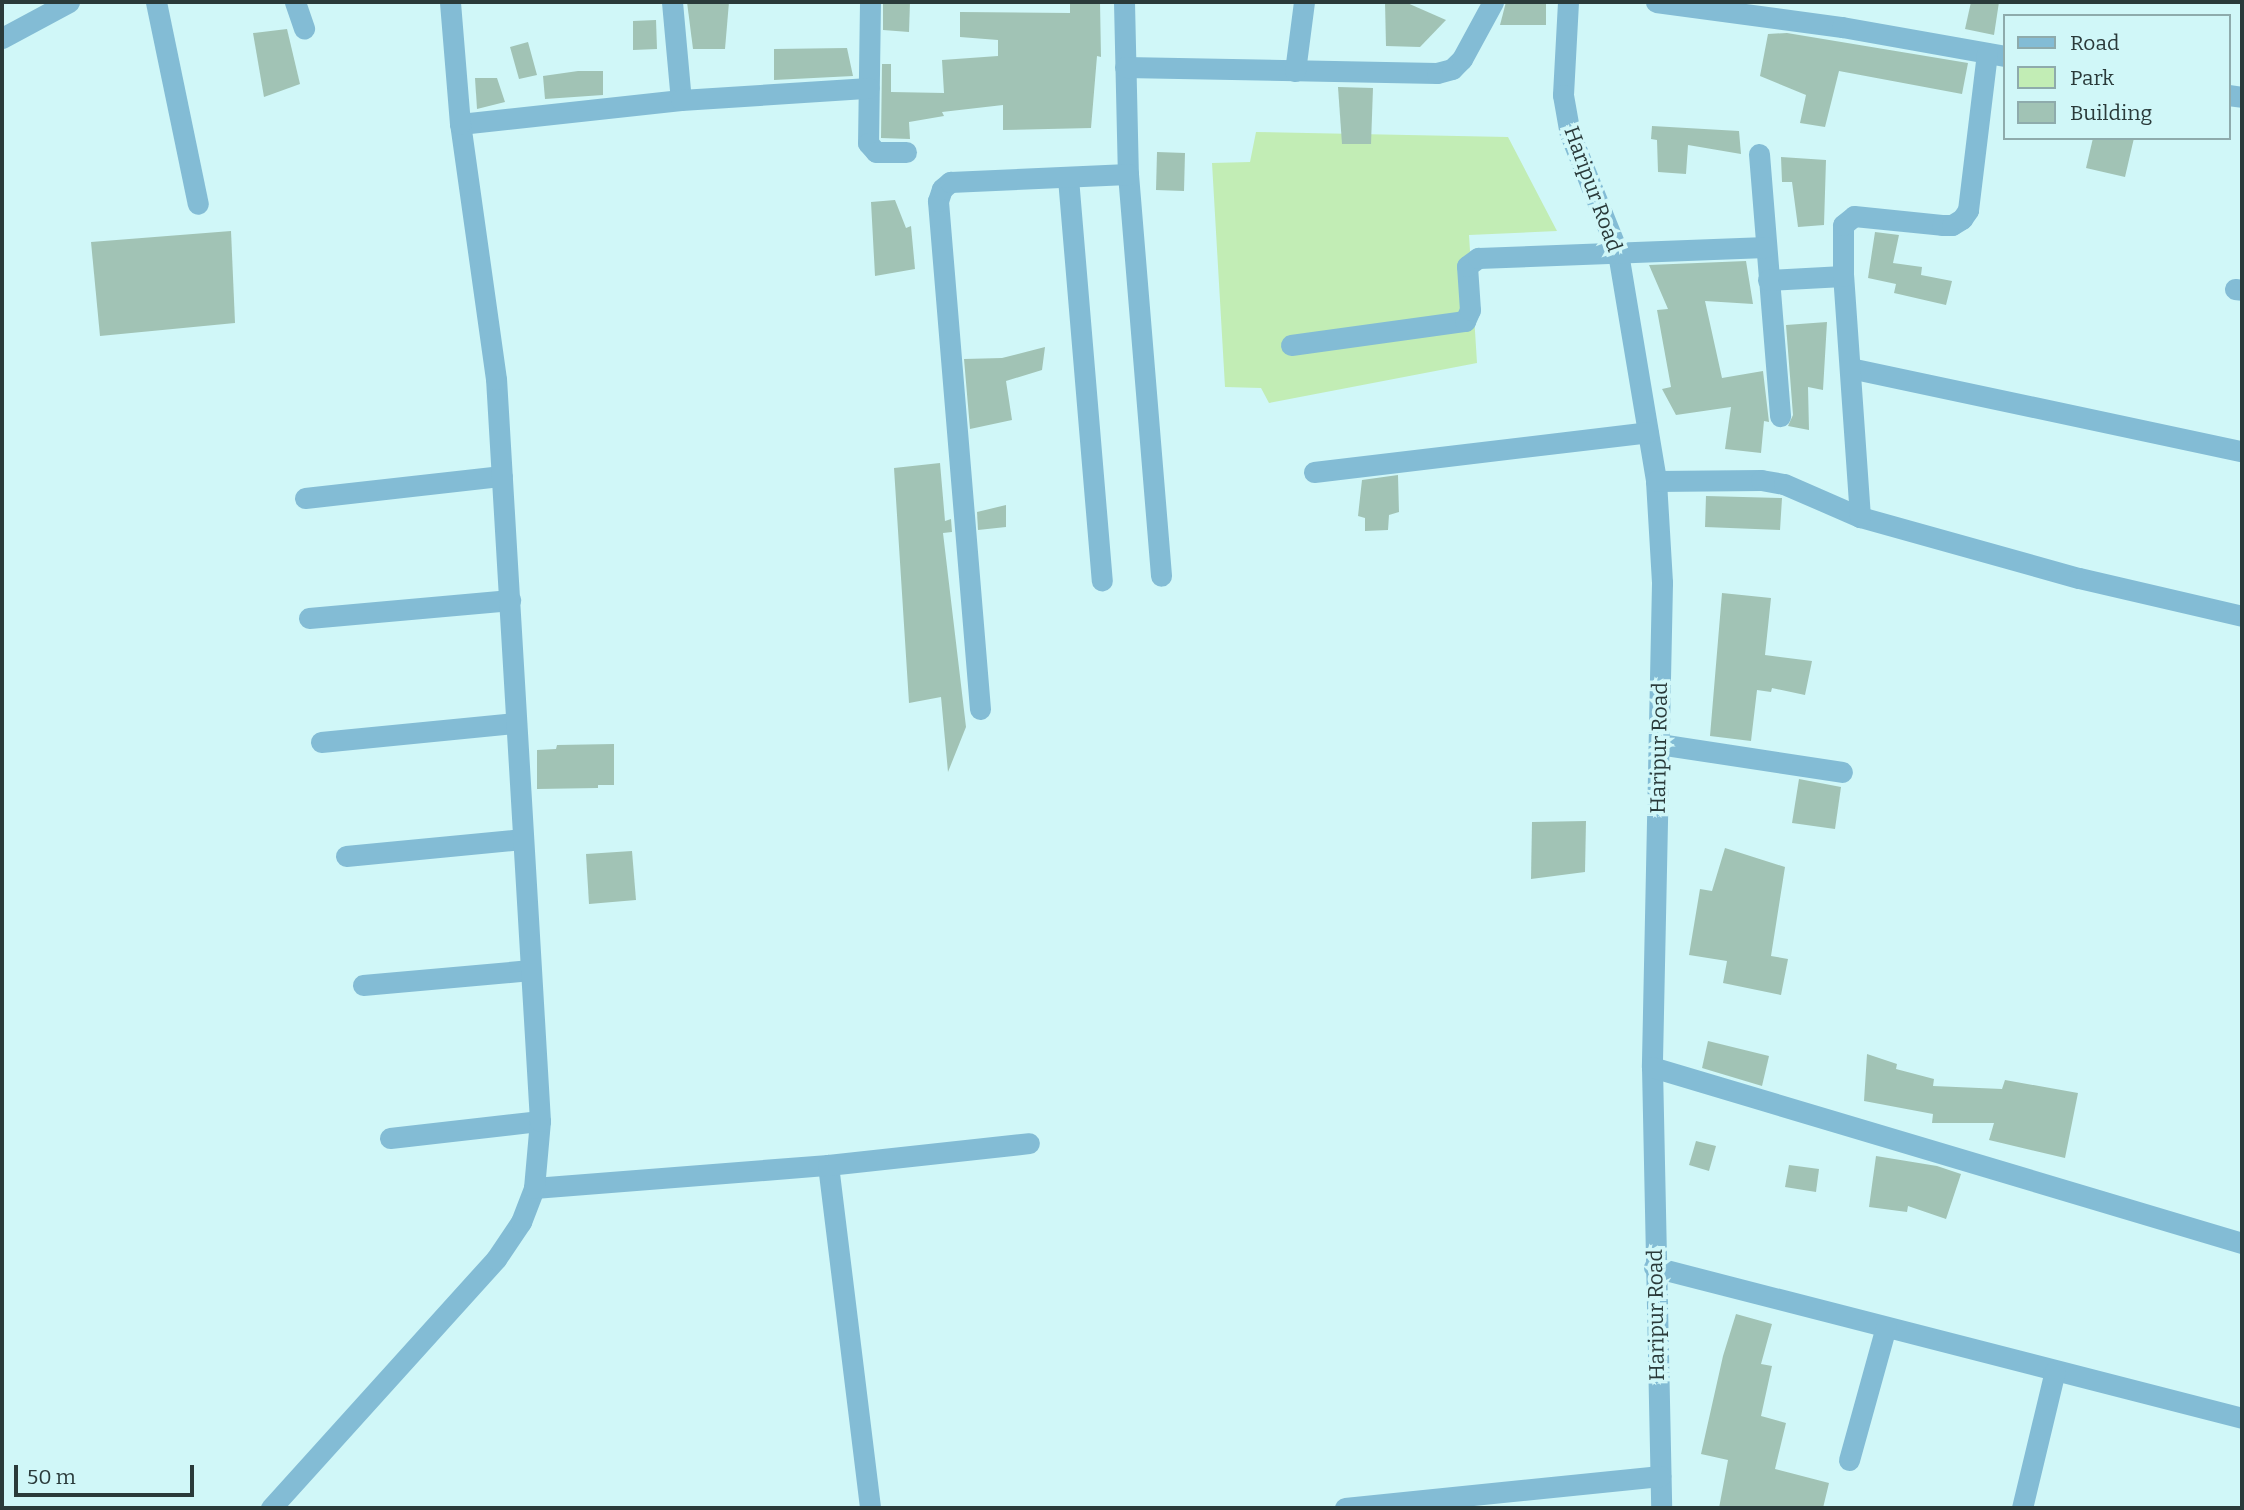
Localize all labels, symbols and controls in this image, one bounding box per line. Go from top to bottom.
legend [2002,14,2230,140]
text: Road [2070,30,2119,56]
text: Park [2070,65,2114,91]
text: Building [2070,100,2152,126]
street label: Haripur Road [1559,123,1627,255]
street label: Haripur Road [1645,682,1673,814]
street label: Haripur Road [1642,1249,1670,1381]
scale bar [18,1450,198,1494]
text: 50 m [27,1464,76,1490]

